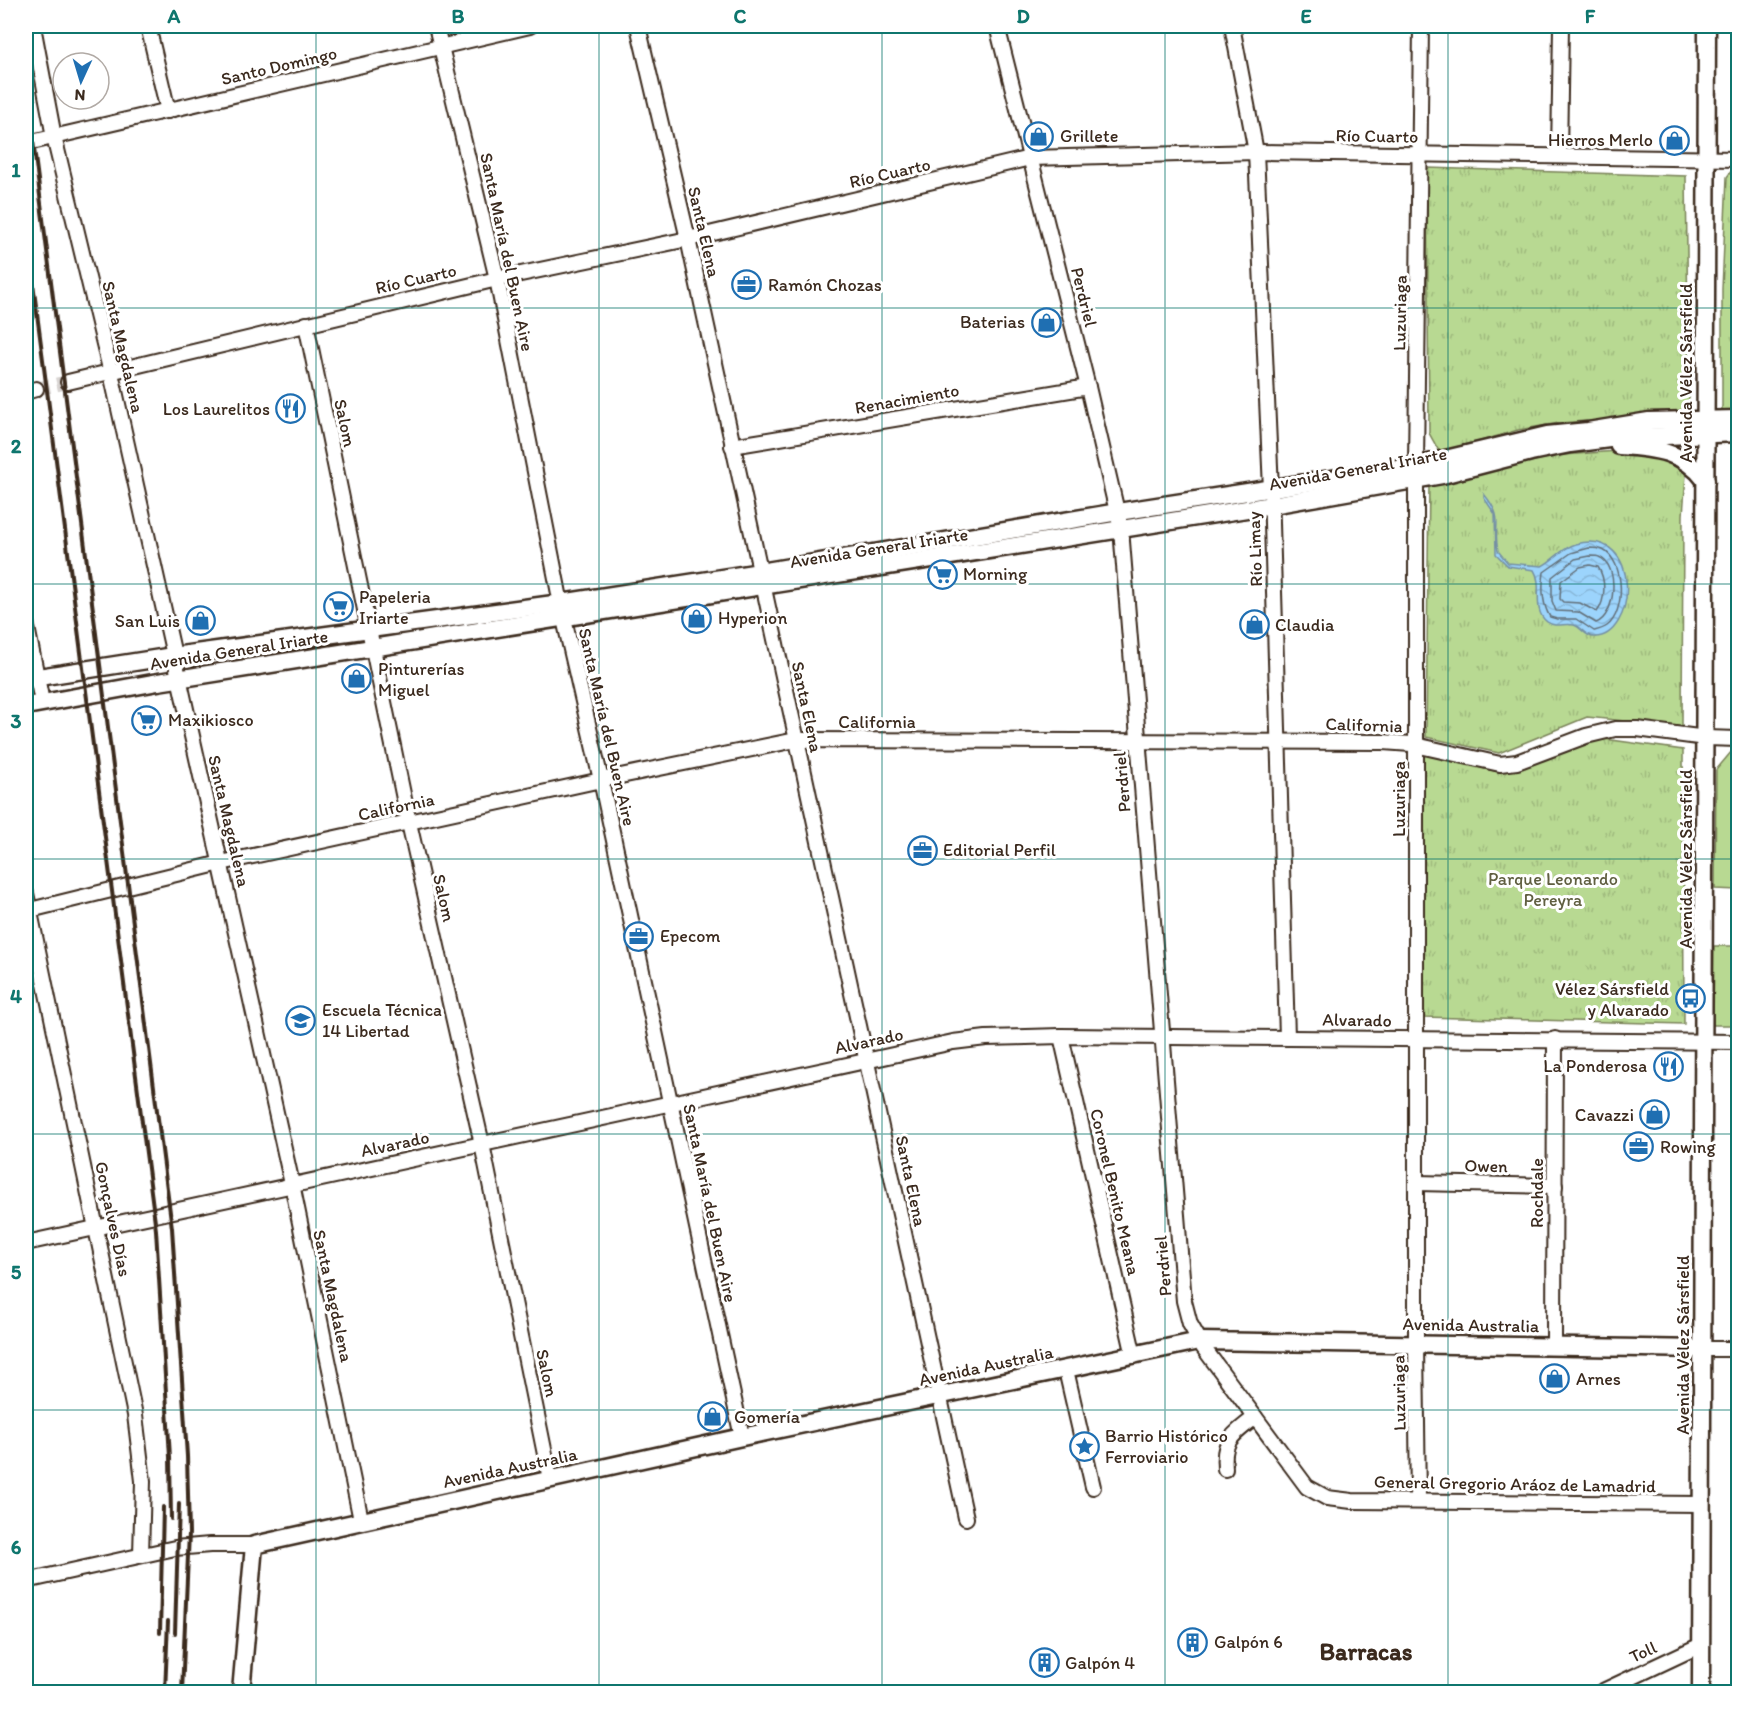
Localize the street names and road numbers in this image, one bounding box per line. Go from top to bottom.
street label: Santo Domingo [219,42,339,90]
street label: Río Cuarto [1336,124,1418,148]
street label: Santa María del Buen Aire [475,151,539,353]
street label: Río Cuarto [847,153,933,193]
street label: Santa Elena [683,184,725,280]
street label: Río Cuarto [373,259,459,299]
street label: Perdriel [1066,265,1102,329]
street label: Luzuriaga [1388,275,1412,351]
street label: Santa Magdalena [97,279,149,416]
street label: Avenida Vélez Sársfield [1675,283,1697,463]
street label: Renacimiento [853,379,961,419]
street label: Salom [329,397,361,449]
street label: Avenida General Iriarte [1267,443,1449,495]
street label: Río Limay [1243,510,1267,587]
street label: Avenida General Iriarte [788,523,970,573]
street label: Avenida General Iriarte [148,625,330,675]
street label: Santa María del Buen Aire [574,626,640,828]
street label: Santa Elena [787,659,828,755]
street label: California [838,711,916,733]
street label: California [1325,713,1403,737]
street label: Perdriel [1108,751,1136,813]
street label: Santa Magdalena [203,753,255,890]
street label: Luzuriaga [1388,761,1410,837]
street label: Avenida Vélez Sársfield [1675,769,1697,949]
street label: California [356,788,436,826]
street label: Salom [428,872,460,924]
street label: Alvarado [1322,1008,1392,1032]
street label: Alvarado [833,1023,905,1059]
street label: Santa María del Buen Aire [678,1102,742,1304]
street label: Coronel Benito Meana [1085,1106,1145,1278]
street label: Alvarado [359,1126,431,1162]
street label: Santa Elena [891,1133,932,1229]
street label: Owen [1464,1155,1508,1177]
street label: Rochdale [1526,1158,1548,1228]
street label: Gonçalves Días [90,1159,136,1279]
street label: Santa Magdalena [308,1228,358,1365]
street label: Perdriel [1149,1235,1177,1297]
street label: Avenida Vélez Sársfield [1672,1255,1694,1435]
street label: Avenida Australia [1402,1313,1540,1337]
street label: Avenida Australia [917,1341,1056,1391]
street label: Salom [531,1347,563,1399]
street label: Luzuriaga [1387,1355,1411,1431]
street label: Avenida Australia [441,1443,580,1493]
street label: General Gregorio Aráoz de Lamadrid [1374,1471,1656,1497]
street label: Toll [1626,1636,1660,1668]

